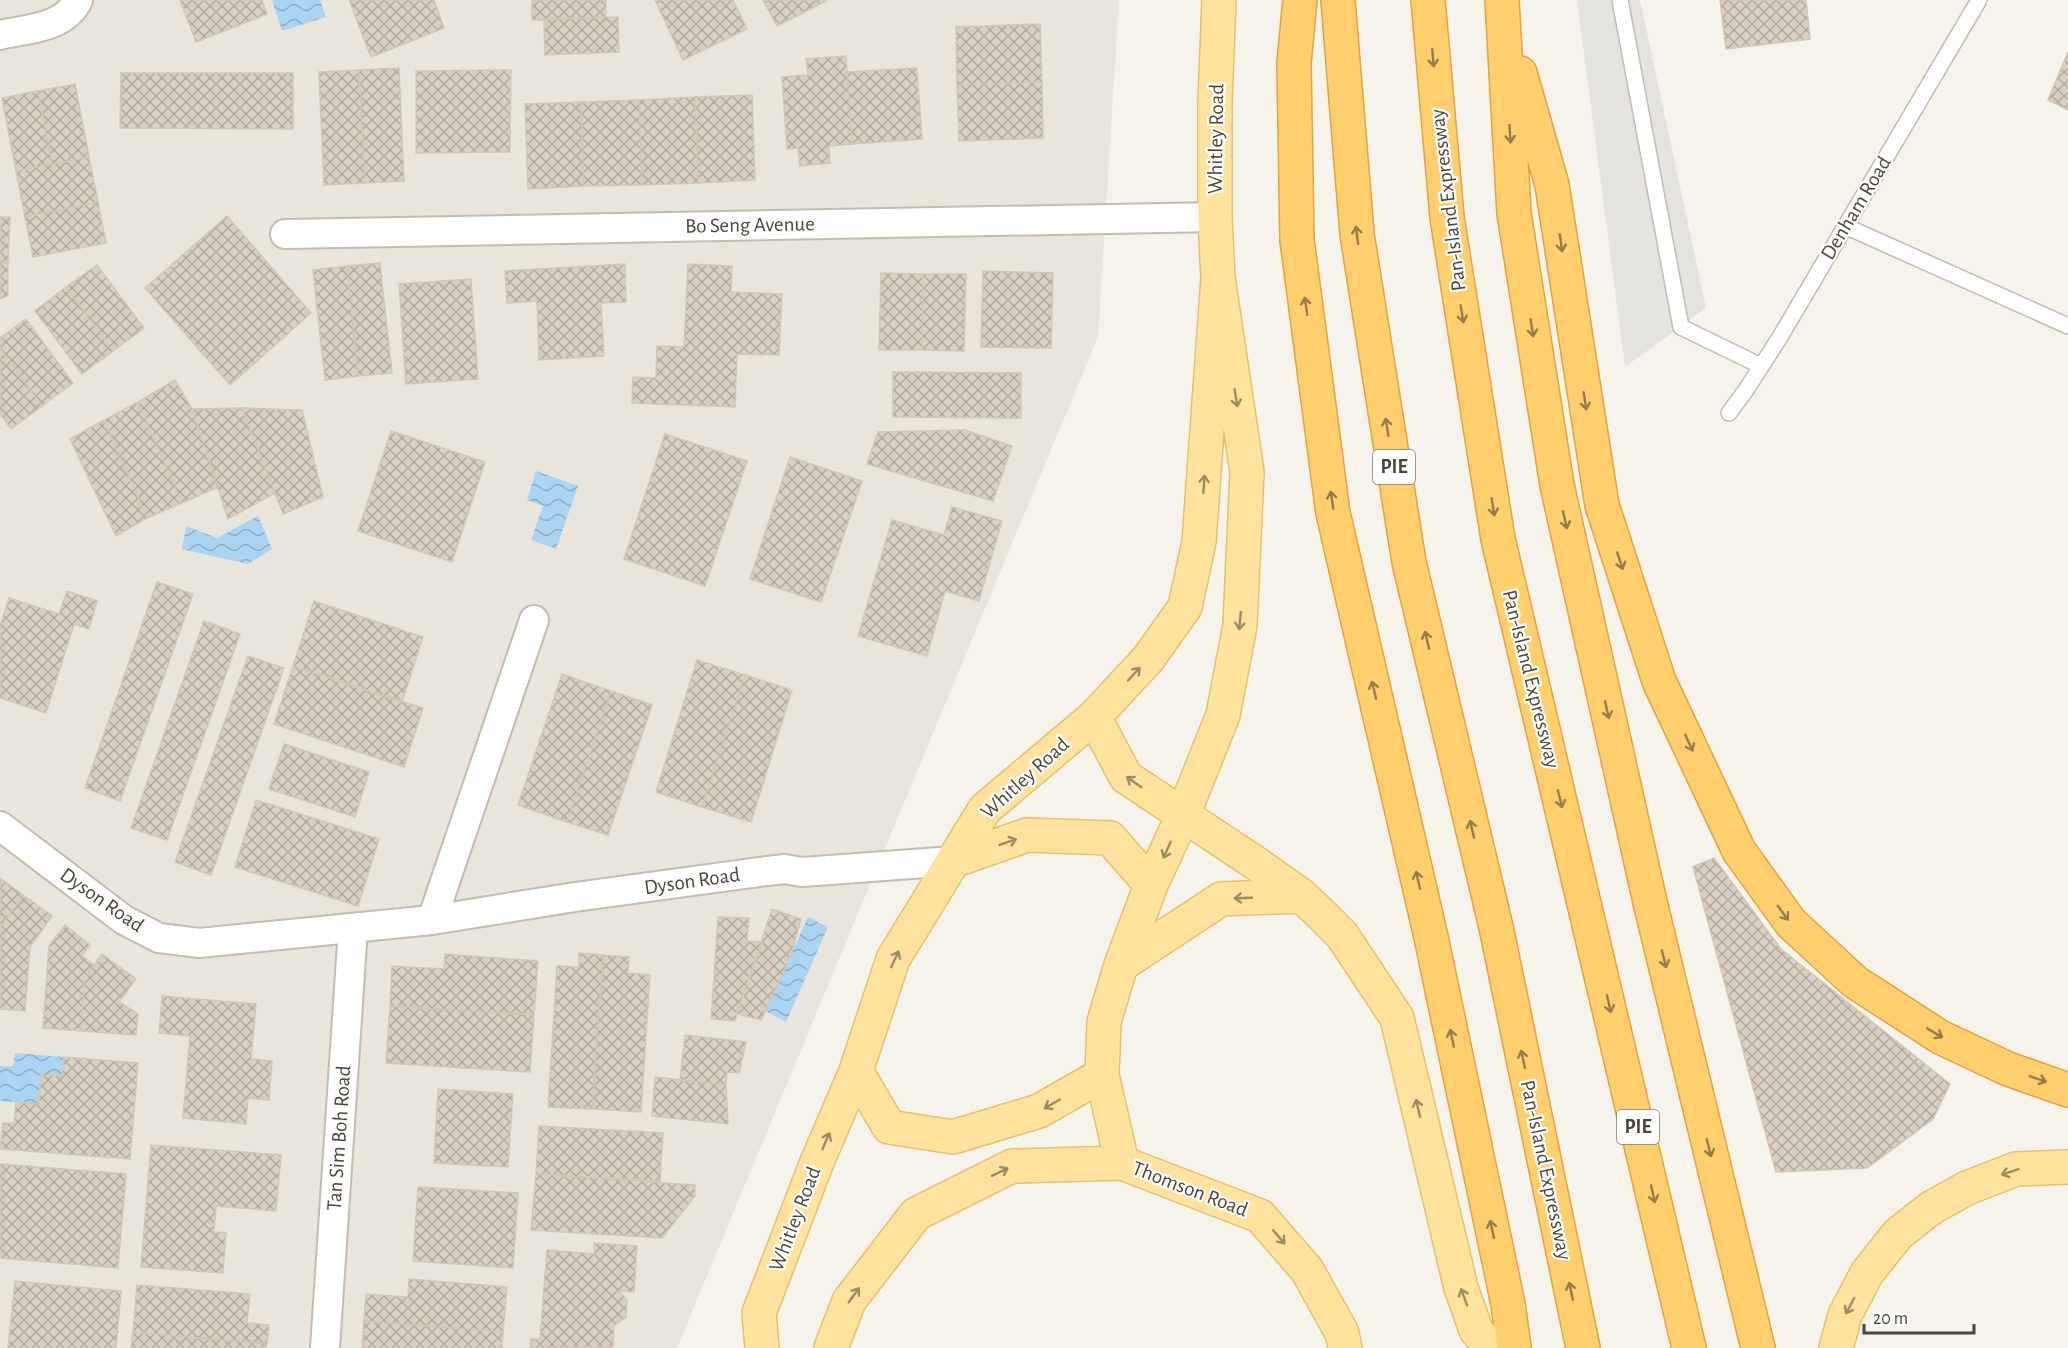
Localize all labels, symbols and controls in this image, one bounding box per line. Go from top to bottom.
one-way arrow [1428,48,1439,68]
street label: Whitley Road [1205,84,1227,194]
street label: Pan-Island Expressway [1426,108,1470,292]
one-way arrow [1504,124,1515,144]
street label: Denham Road [1817,153,1895,263]
street label: Bo Seng Avenue [685,213,815,237]
one-way arrow [1352,225,1363,245]
one-way arrow [1555,233,1566,252]
one-way arrow [1300,297,1311,317]
one-way arrow [1457,304,1468,324]
one-way arrow [1527,317,1538,337]
one-way arrow [1231,388,1242,407]
one-way arrow [1579,390,1590,410]
one-way arrow [1382,418,1393,438]
road number: PIE [1373,450,1415,484]
one-way arrow [1199,475,1210,494]
one-way arrow [1326,490,1337,510]
one-way arrow [1487,497,1498,516]
one-way arrow [1559,510,1571,529]
one-way arrow [1615,551,1626,570]
street label: Pan-Island Expressway [1499,588,1563,770]
one-way arrow [1234,610,1245,630]
one-way arrow [1421,630,1433,649]
one-way arrow [1127,667,1141,682]
one-way arrow [1368,681,1380,700]
one-way arrow [1602,701,1614,720]
street label: Whitley Road [977,733,1073,823]
one-way arrow [1683,734,1695,752]
one-way arrow [1127,776,1143,788]
one-way arrow [1555,789,1567,808]
one-way arrow [1466,820,1478,839]
one-way arrow [998,835,1017,846]
one-way arrow [1160,841,1172,859]
street label: Dyson Road [56,864,148,936]
street label: Dyson Road [643,864,741,898]
one-way arrow [1412,871,1424,890]
one-way arrow [1234,893,1254,904]
one-way arrow [1777,904,1790,920]
one-way arrow [1658,949,1670,968]
one-way arrow [889,950,901,968]
one-way arrow [1604,994,1615,1014]
one-way arrow [1446,1028,1458,1047]
one-way arrow [1926,1028,1943,1040]
one-way arrow [1517,1049,1528,1069]
street label: Tan Sim Boh Road [323,1065,355,1211]
one-way arrow [2028,1075,2047,1086]
street label: Pan-Island Expressway [1517,1078,1575,1262]
one-way arrow [1412,1098,1424,1117]
one-way arrow [1043,1099,1061,1110]
road number: PIE [1617,1110,1659,1144]
one-way arrow [821,1132,832,1151]
one-way arrow [1704,1138,1716,1157]
street label: Thomson Road [1129,1157,1251,1221]
street label: Whitley Road [765,1164,825,1274]
one-way arrow [990,1166,1008,1178]
one-way arrow [2001,1167,2020,1178]
one-way arrow [1648,1185,1660,1204]
one-way arrow [1486,1219,1497,1239]
one-way arrow [1272,1230,1286,1245]
one-way arrow [1565,1281,1576,1301]
one-way arrow [848,1287,860,1303]
one-way arrow [1458,1288,1469,1307]
one-way arrow [1844,1296,1855,1314]
scale bar [1864,1297,1974,1335]
text: 20 m [1873,1310,1908,1328]

